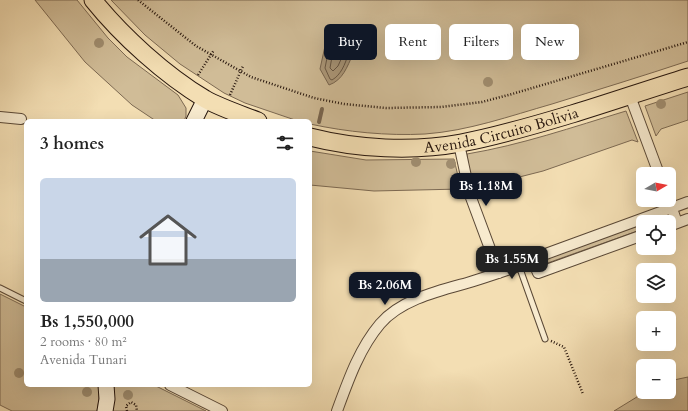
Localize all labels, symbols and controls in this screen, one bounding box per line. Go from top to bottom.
chip: Buy [324,24,377,60]
chip: Rent [385,24,441,60]
chip: Filters [449,24,513,60]
chip: New [521,24,579,60]
street label: Avenida Circuito Bolivia [423,102,581,158]
text: 3 homes [40,132,104,155]
icon: filters [274,132,296,154]
north arrow [636,167,676,207]
map controls [636,167,676,399]
pin: Bs 1.18M [445,173,527,207]
text: Bs 1.18M [459,177,513,195]
icon: home [132,204,204,276]
button: locate [636,215,676,255]
pin: Bs 1.55M [471,246,553,280]
text: Bs 1.55M [485,250,539,268]
button: layers [636,263,676,303]
pin: Bs 2.06M [344,272,426,306]
text: Bs 2.06M [358,276,412,294]
text: Bs 1,550,000 [40,310,134,333]
button: + [636,311,676,351]
text: 2 rooms · 80 m² [40,333,127,351]
text: Avenida Tunari [40,351,127,369]
button: − [636,359,676,399]

